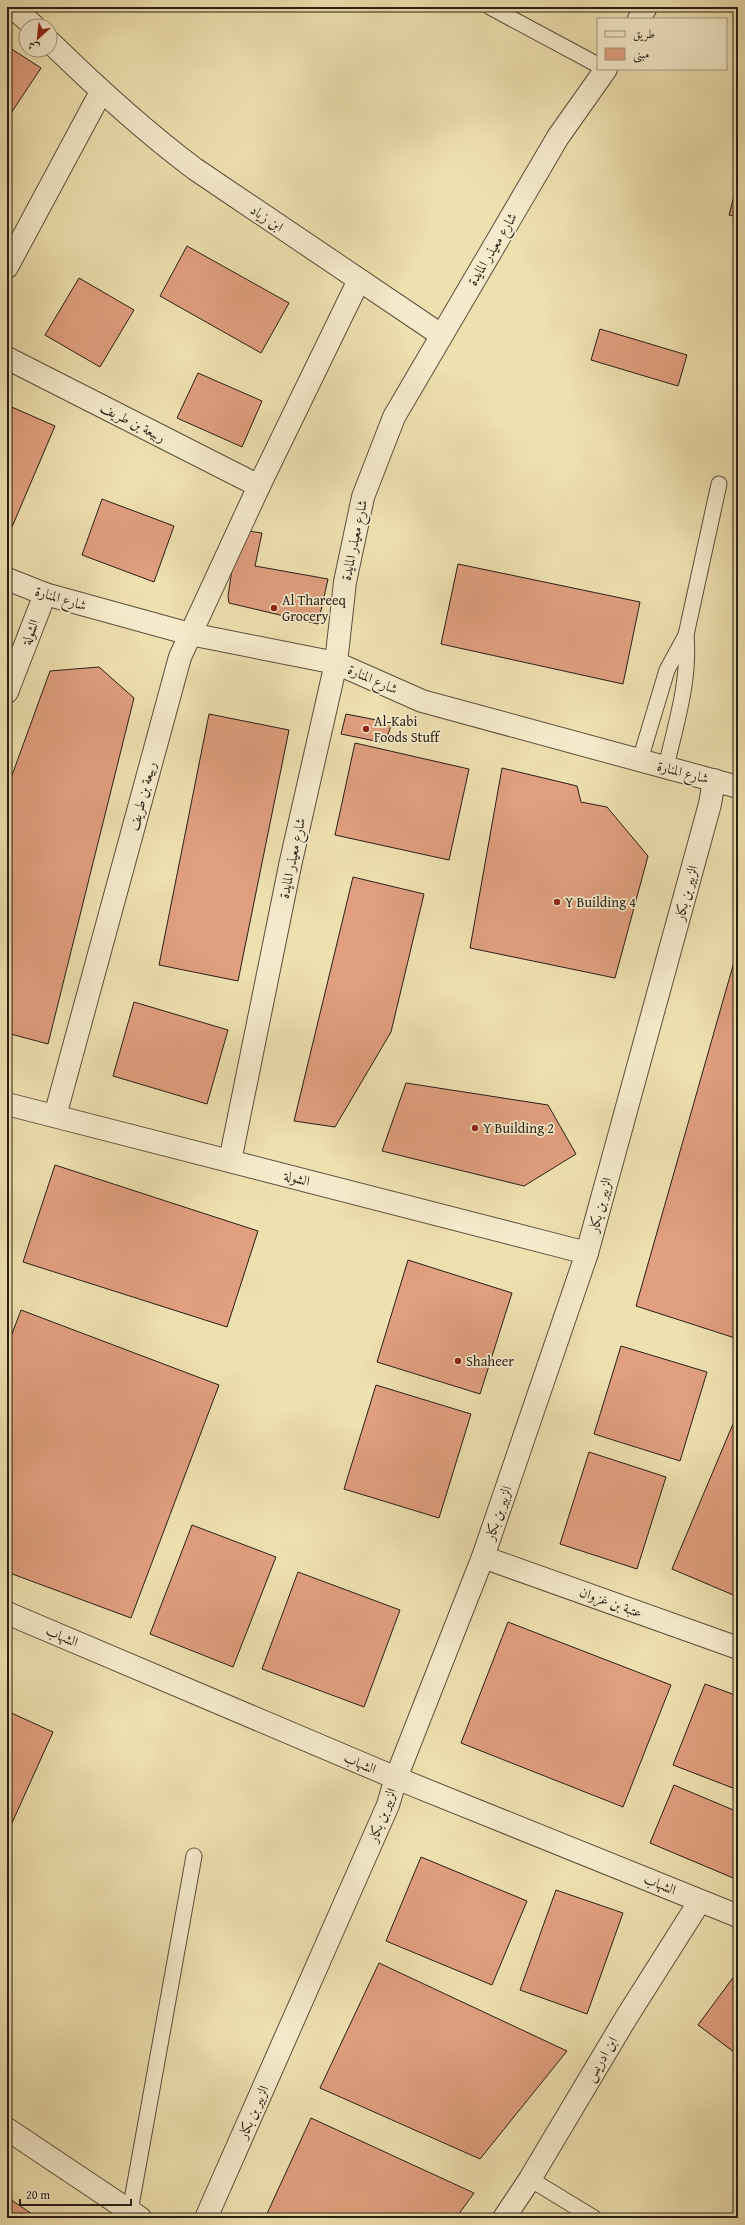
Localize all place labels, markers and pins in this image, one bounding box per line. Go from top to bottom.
place label: Al Thareeq Grocery [282,590,347,626]
marker: Al Thareeq Grocery [269,603,279,613]
place label: Al-Kabi Foods Stuff [374,711,441,747]
marker: Al-Kabi Foods Stuff [361,724,371,734]
place label: Y Building 4 [565,892,636,912]
marker: Y Building 4 [552,897,562,907]
place label: Y Building 2 [483,1118,554,1138]
marker: Y Building 2 [470,1123,480,1133]
place label: Shaheer [466,1351,514,1371]
marker: Shaheer [453,1356,463,1366]

